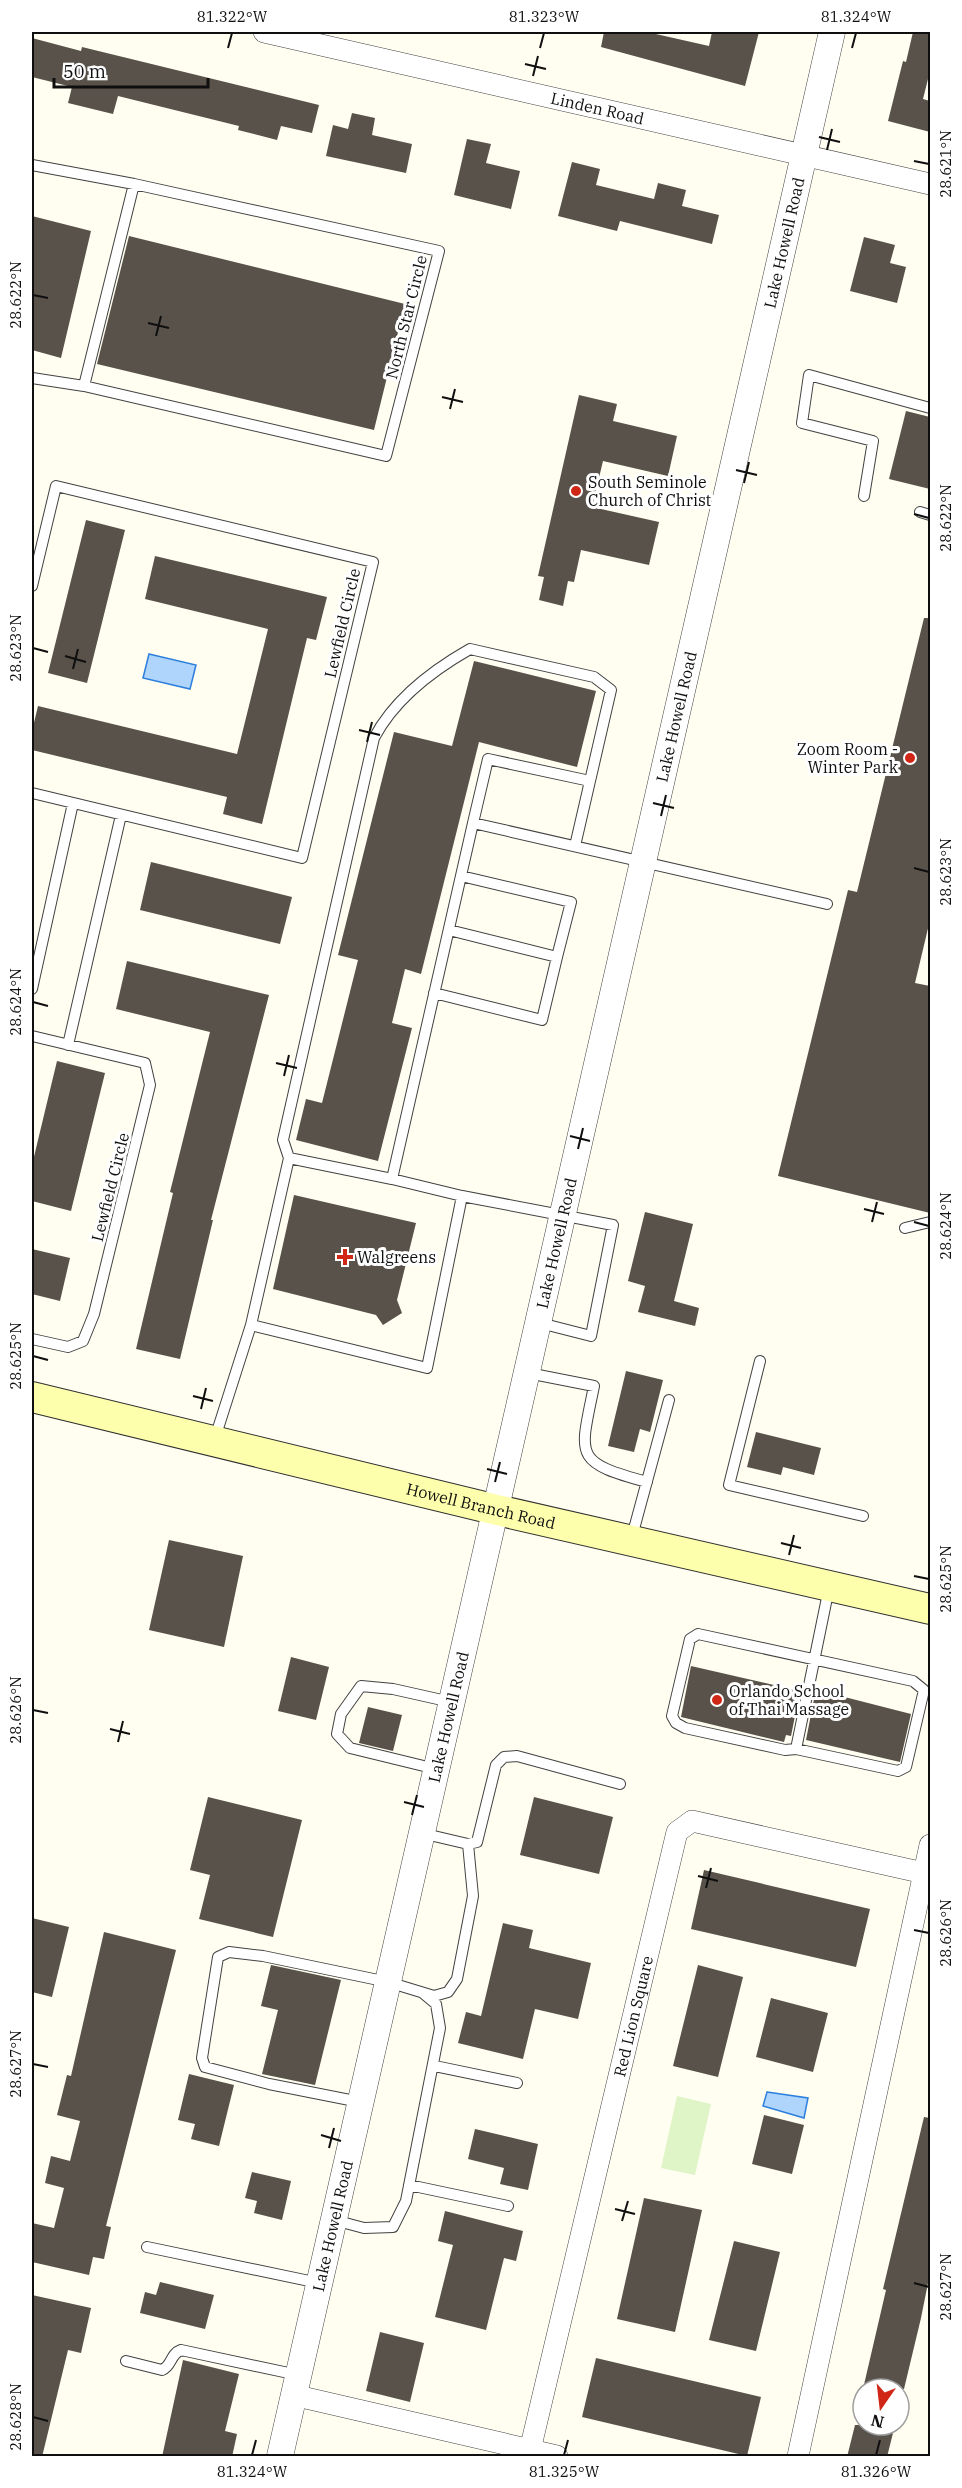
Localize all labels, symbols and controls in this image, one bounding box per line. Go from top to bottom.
text: 81.322°W [197,7,268,26]
text: 81.323°W [509,7,580,26]
text: 81.324°W [821,7,892,26]
scale bar [54,51,208,89]
text: 50 m [63,60,106,83]
street label: Linden Road [549,88,646,129]
text: 28.621°N [936,130,955,198]
street label: Lake Howell Road [759,175,809,310]
street label: North Star Circle [381,253,431,381]
text: 28.622°N [6,261,25,329]
place label: South Seminole Church of Christ [588,472,712,510]
marker: South Seminole Church of Christ [569,484,583,498]
text: 28.622°N [936,484,955,552]
street label: Lewfield Circle [320,566,364,680]
text: 28.623°N [6,614,25,682]
street label: Lake Howell Road [652,649,701,784]
place label: Zoom Room - Winter Park [797,739,899,777]
marker: Zoom Room - Winter Park [903,751,917,765]
text: 28.623°N [936,838,955,906]
text: 28.624°N [6,968,25,1036]
street label: Lewfield Circle [87,1130,133,1244]
street label: Lake Howell Road [532,1175,581,1310]
text: 28.624°N [936,1192,955,1260]
place label: Walgreens [357,1247,436,1267]
marker: Walgreens [338,1250,352,1264]
text: 28.625°N [6,1322,25,1390]
street label: Howell Branch Road [404,1478,558,1533]
text: 28.625°N [936,1545,955,1613]
street label: Lake Howell Road [424,1649,473,1784]
text: 28.626°N [6,1676,25,1744]
place label: Orlando School of Thai Massage [729,1681,849,1719]
marker: Orlando School of Thai Massage [710,1693,724,1707]
text: 28.626°N [936,1899,955,1967]
street label: Red Lion Square [609,1954,657,2079]
text: 28.627°N [6,2030,25,2098]
street label: Lake Howell Road [308,2158,357,2293]
text: 28.627°N [936,2253,955,2321]
north arrow [851,2377,911,2437]
text: 28.628°N [6,2383,25,2451]
text: N [869,2410,886,2433]
text: 81.324°W [217,2462,288,2481]
text: 81.325°W [529,2462,600,2481]
text: 81.326°W [841,2462,912,2481]

